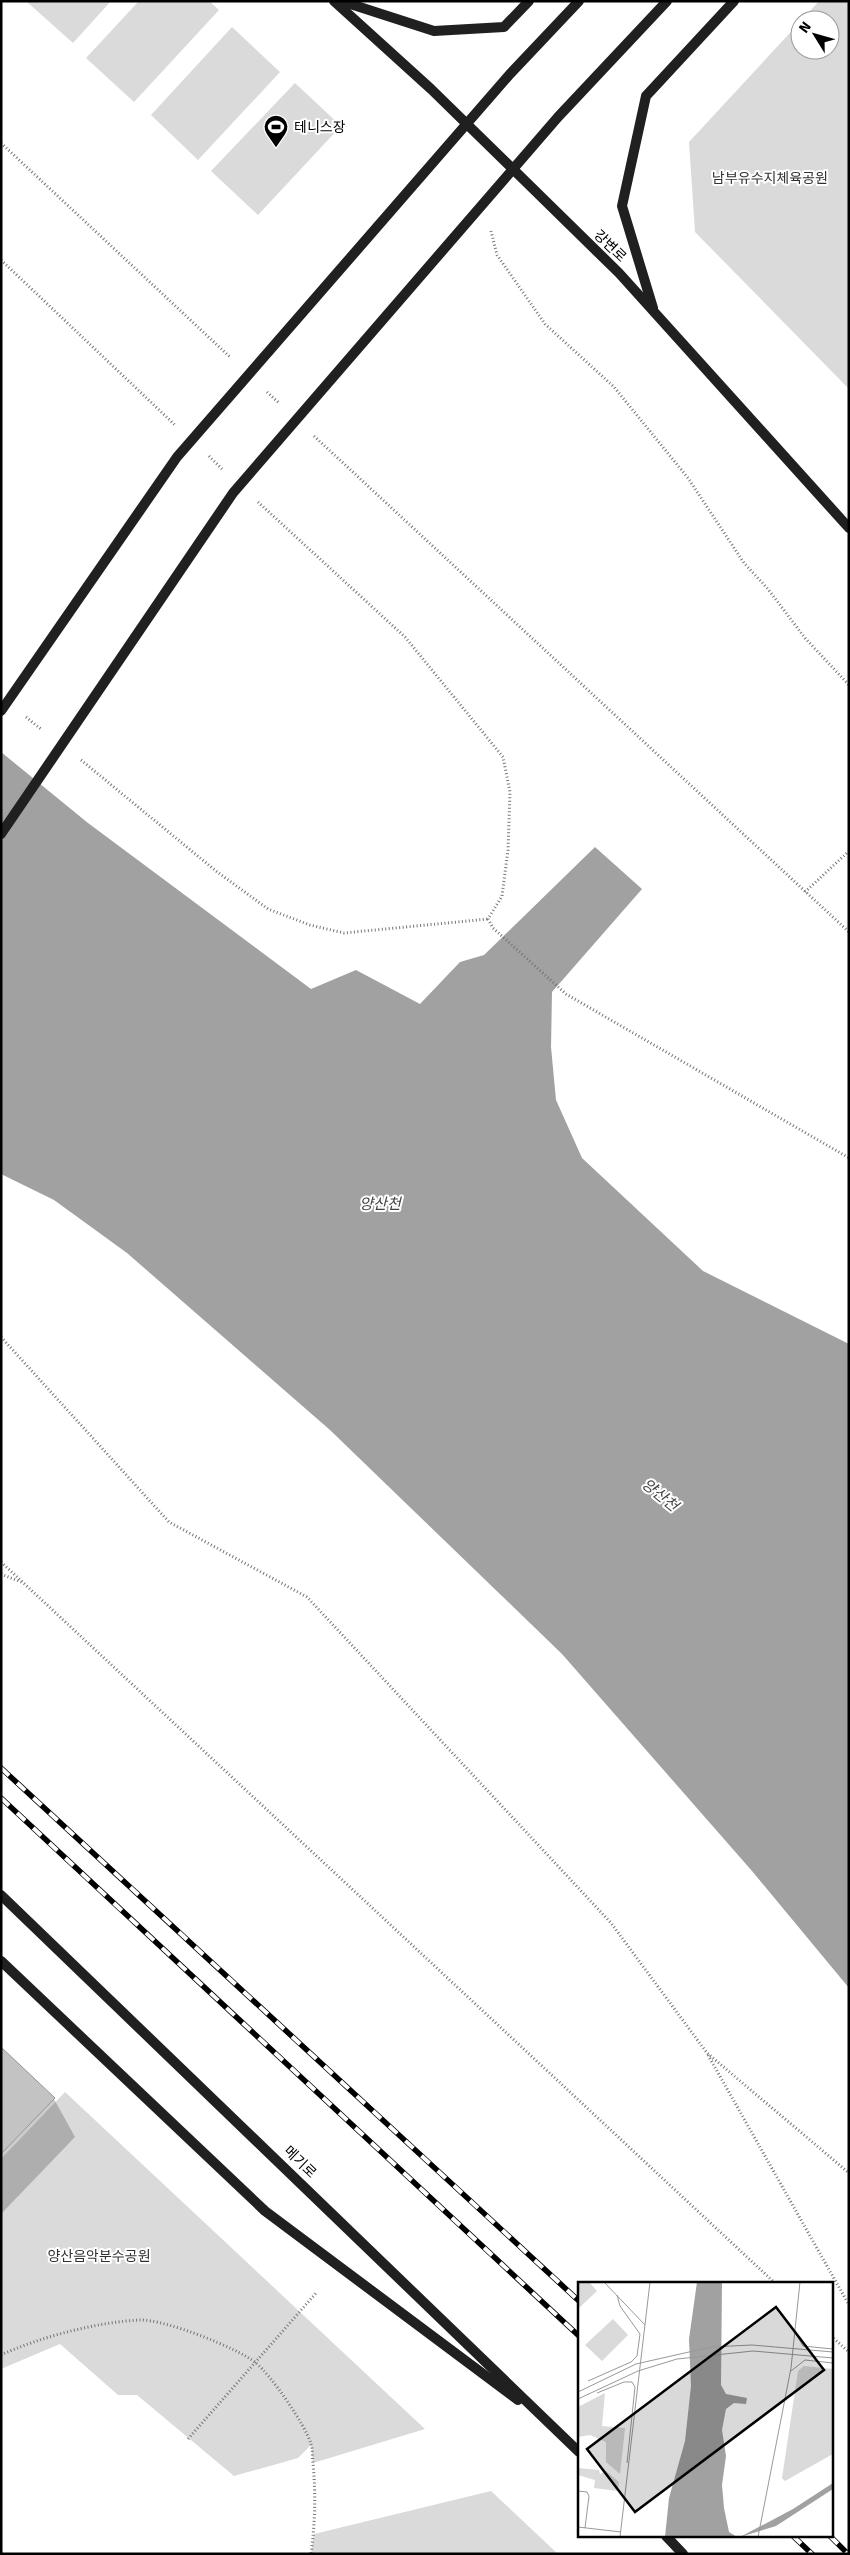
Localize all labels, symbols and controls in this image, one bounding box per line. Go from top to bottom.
north arrow [790,10,840,60]
text: N [795,18,815,36]
sports icon: 테니스장 [263,114,289,148]
place label: 테니스장 [294,119,346,136]
park label: 남부유수지체육공원 [712,170,828,187]
street label: 강변로 [590,226,630,266]
water label: 양산천 [359,1195,403,1213]
water label: 양산천 [638,1475,683,1516]
street label: 메기로 [280,2142,320,2182]
park label: 양산음악분수공원 [47,2248,151,2265]
inset map [578,2282,832,2538]

